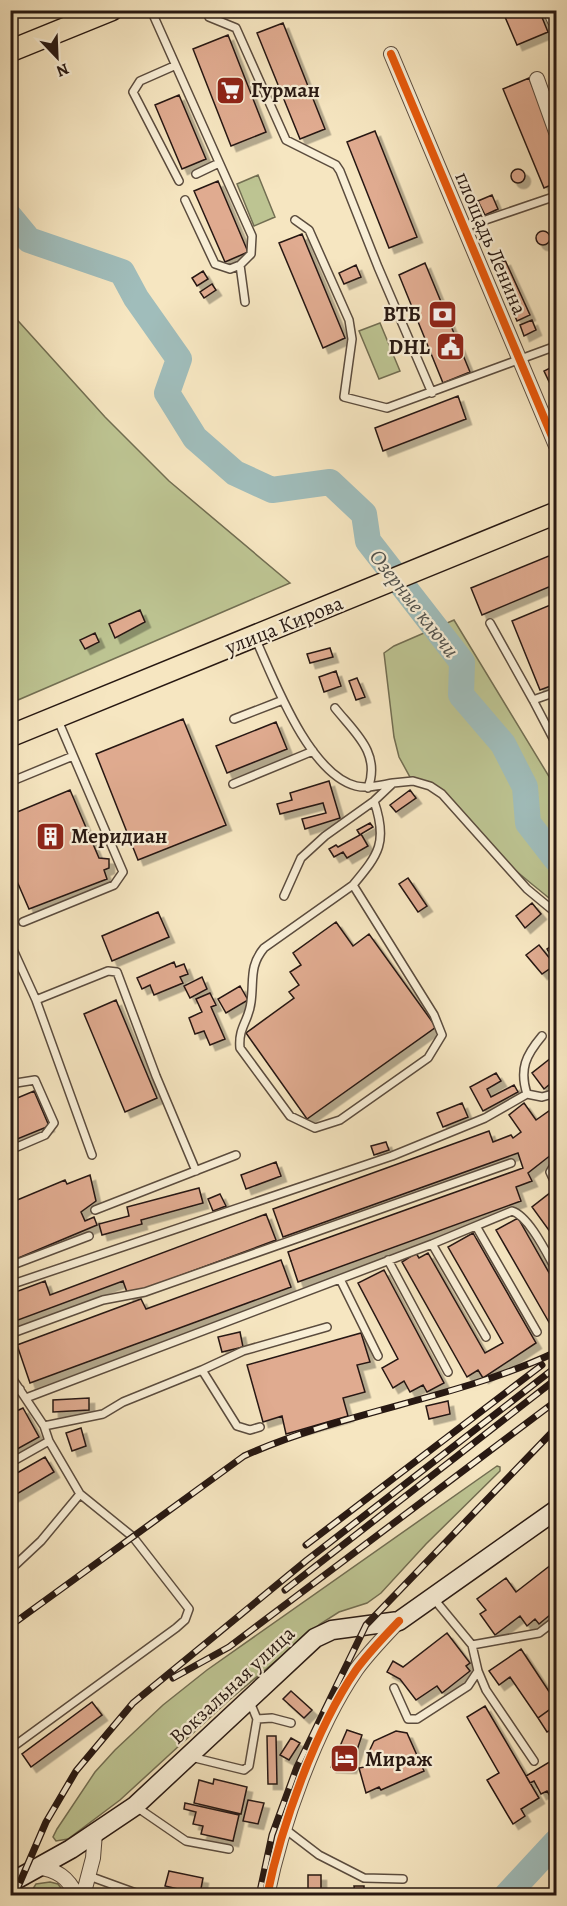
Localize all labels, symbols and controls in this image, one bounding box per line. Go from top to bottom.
north arrow [27,27,87,87]
text: N [52,57,72,82]
supermarket icon: Гурман [214,74,246,106]
place label: Гурман [251,76,320,104]
street label: площадь Ленина [448,167,534,319]
bank icon: ВТБ [426,298,458,330]
place label: ВТБ [383,300,421,328]
public building icon: DHL [435,331,467,363]
place label: DHL [389,333,431,361]
water label: Озерные ключи [362,543,466,664]
street label: улица Кирова [220,589,347,662]
building icon: Меридиан [34,820,66,852]
place label: Меридиан [71,822,167,850]
street label: Вокзальная улица [163,1619,301,1750]
hotel icon: Мираж [328,1743,360,1775]
place label: Мираж [365,1745,432,1773]

